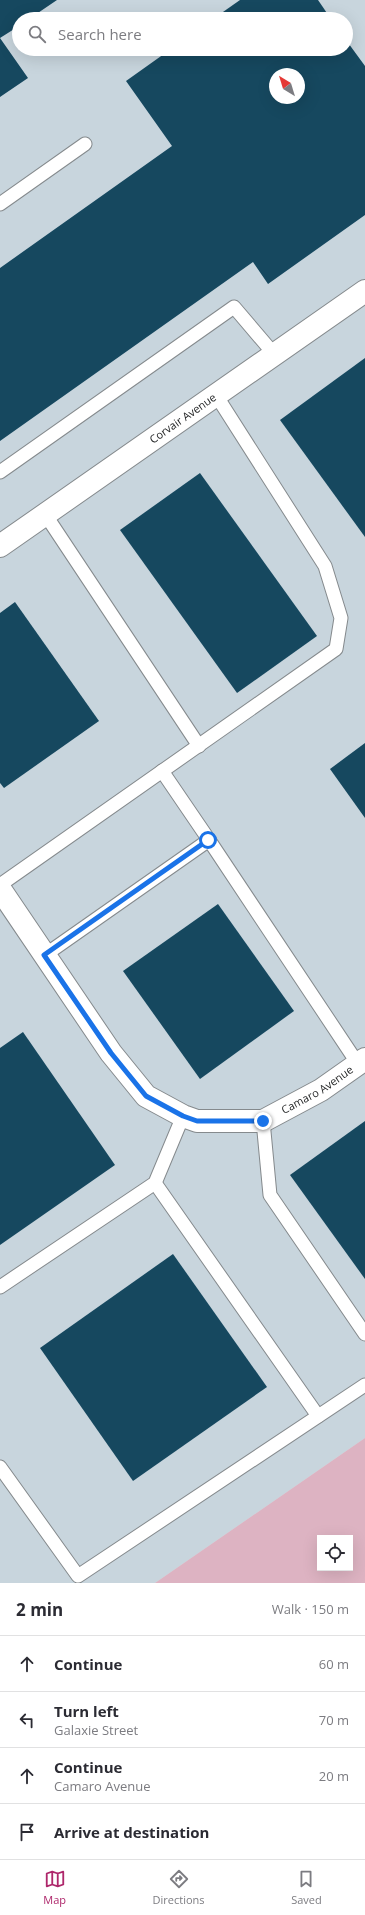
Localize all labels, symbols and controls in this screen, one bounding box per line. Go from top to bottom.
search box [12,12,353,56]
icon: search [26,23,48,45]
text: Search here [58,24,142,44]
north arrow [269,68,305,104]
street label: Corvair Avenue [146,389,219,446]
route start [199,831,217,849]
street label: Camaro Avenue [278,1062,356,1117]
route end [254,1112,272,1130]
map controls [317,1535,353,1571]
button: locate [317,1535,353,1571]
text: 2 min [16,1598,63,1621]
text: Walk · 150 m [272,1600,349,1618]
icon: ahead [16,1653,38,1675]
text: Continue [54,1654,122,1674]
text: 60 m [319,1655,349,1673]
text: Turn left [54,1701,119,1721]
icon: left [16,1709,38,1731]
text: 70 m [319,1711,349,1729]
text: Galaxie Street [54,1721,138,1739]
text: Continue [54,1757,122,1777]
icon: ahead [16,1765,38,1787]
text: 20 m [319,1767,349,1785]
text: Camaro Avenue [54,1777,150,1795]
icon: arrive [16,1821,38,1843]
text: Arrive at destination [54,1822,209,1842]
tab: Map [43,1868,66,1907]
tab: Directions [153,1868,205,1907]
tab: Saved [291,1868,322,1907]

